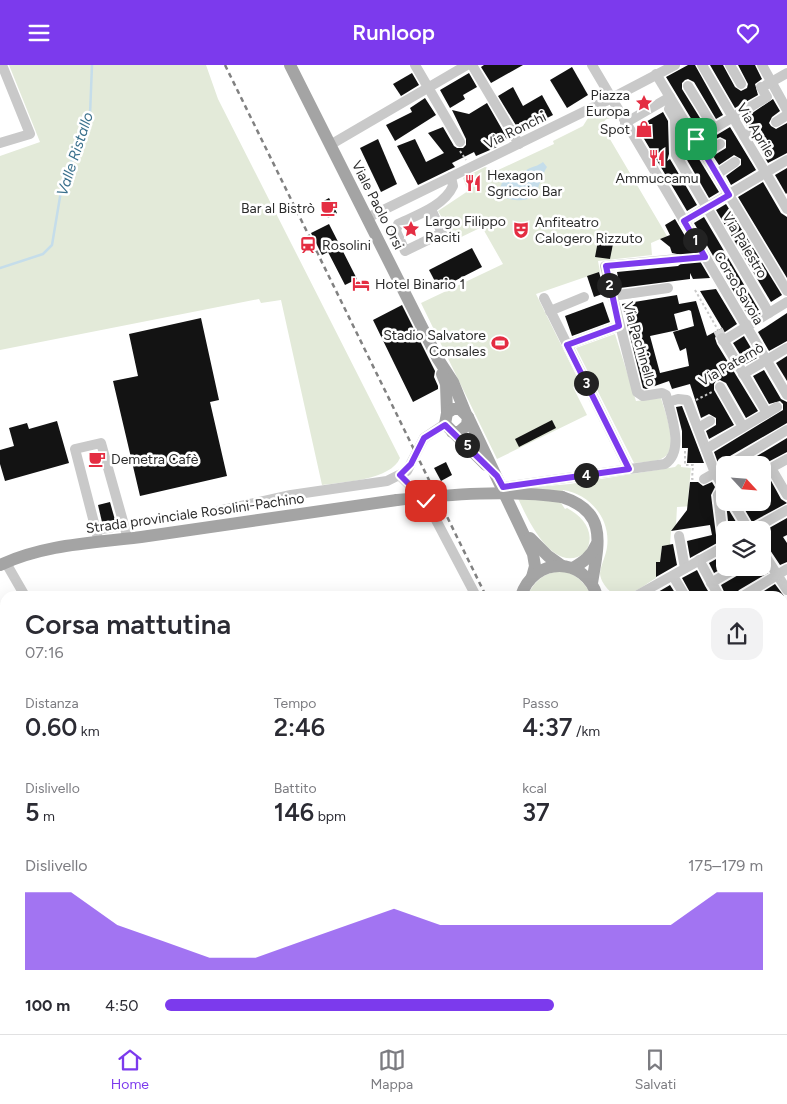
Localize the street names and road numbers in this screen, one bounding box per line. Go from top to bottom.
street label: Via Aprile [733,100,778,161]
street label: Via Ronchi [481,108,549,153]
street label: Viale Paolo Orsi [348,158,407,253]
street label: Via Palestro [718,209,771,281]
street label: Corso Savoia [710,249,767,328]
street label: Via Pachinello [619,300,660,388]
street label: Via Paternò [696,339,767,390]
street label: Strada provinciale Rosolini-Pachino [85,490,305,537]

